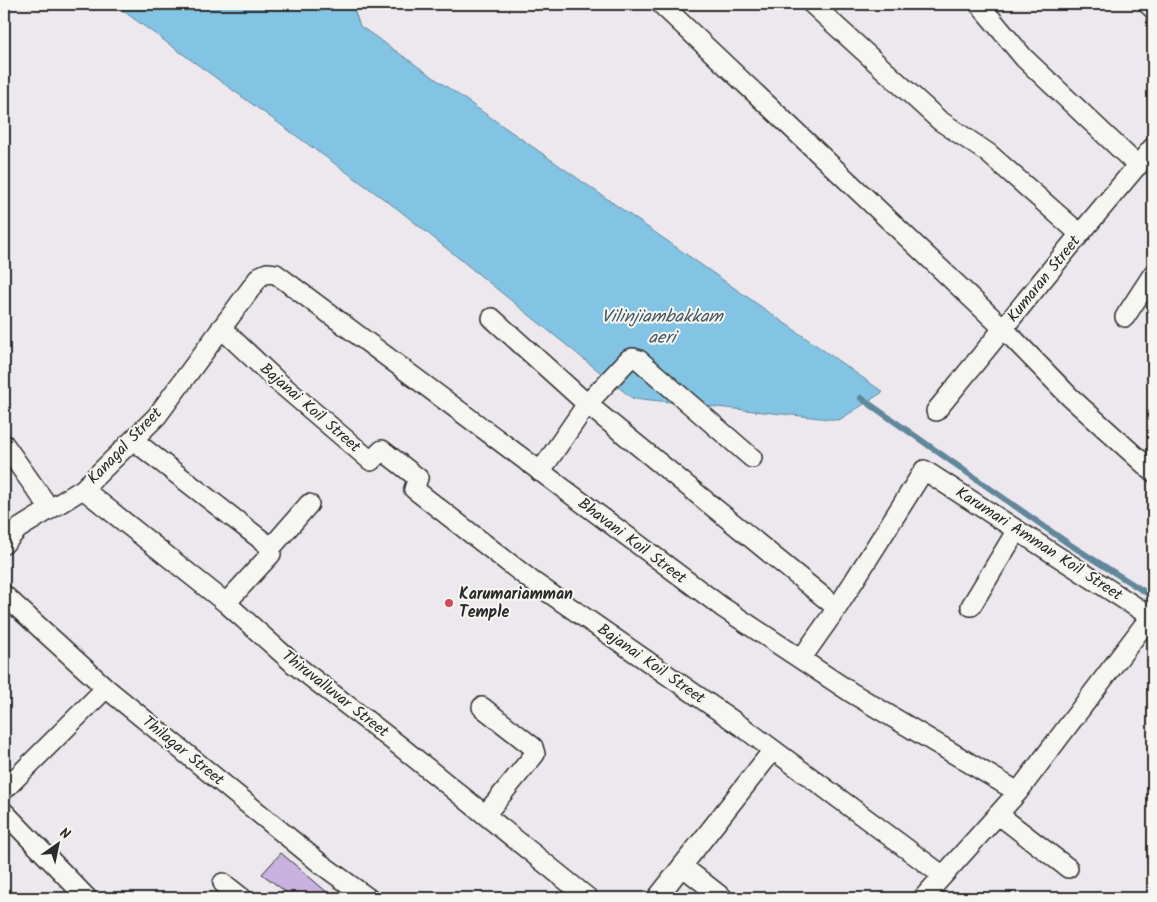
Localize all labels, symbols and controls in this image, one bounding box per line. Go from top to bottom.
street label: Kumaran Street [1001,229,1087,328]
water label: Vilinjiambakkam aeri [601,303,724,353]
street label: Bajanai Koil Street [254,357,367,460]
street label: Kanagal Street [82,401,169,490]
street label: Karumari Amman Koil Street [951,480,1128,608]
street label: Bhavani Koil Street [572,492,692,591]
place label: Karumariamman Temple [459,582,573,625]
marker: Karumariamman Temple [443,597,455,609]
street label: Bajanai Koil Street [592,617,711,711]
street label: Thiruvalluvar Street [276,644,395,744]
street label: Thilagar Street [136,710,230,793]
north arrow [32,820,82,870]
text: N [55,822,74,846]

